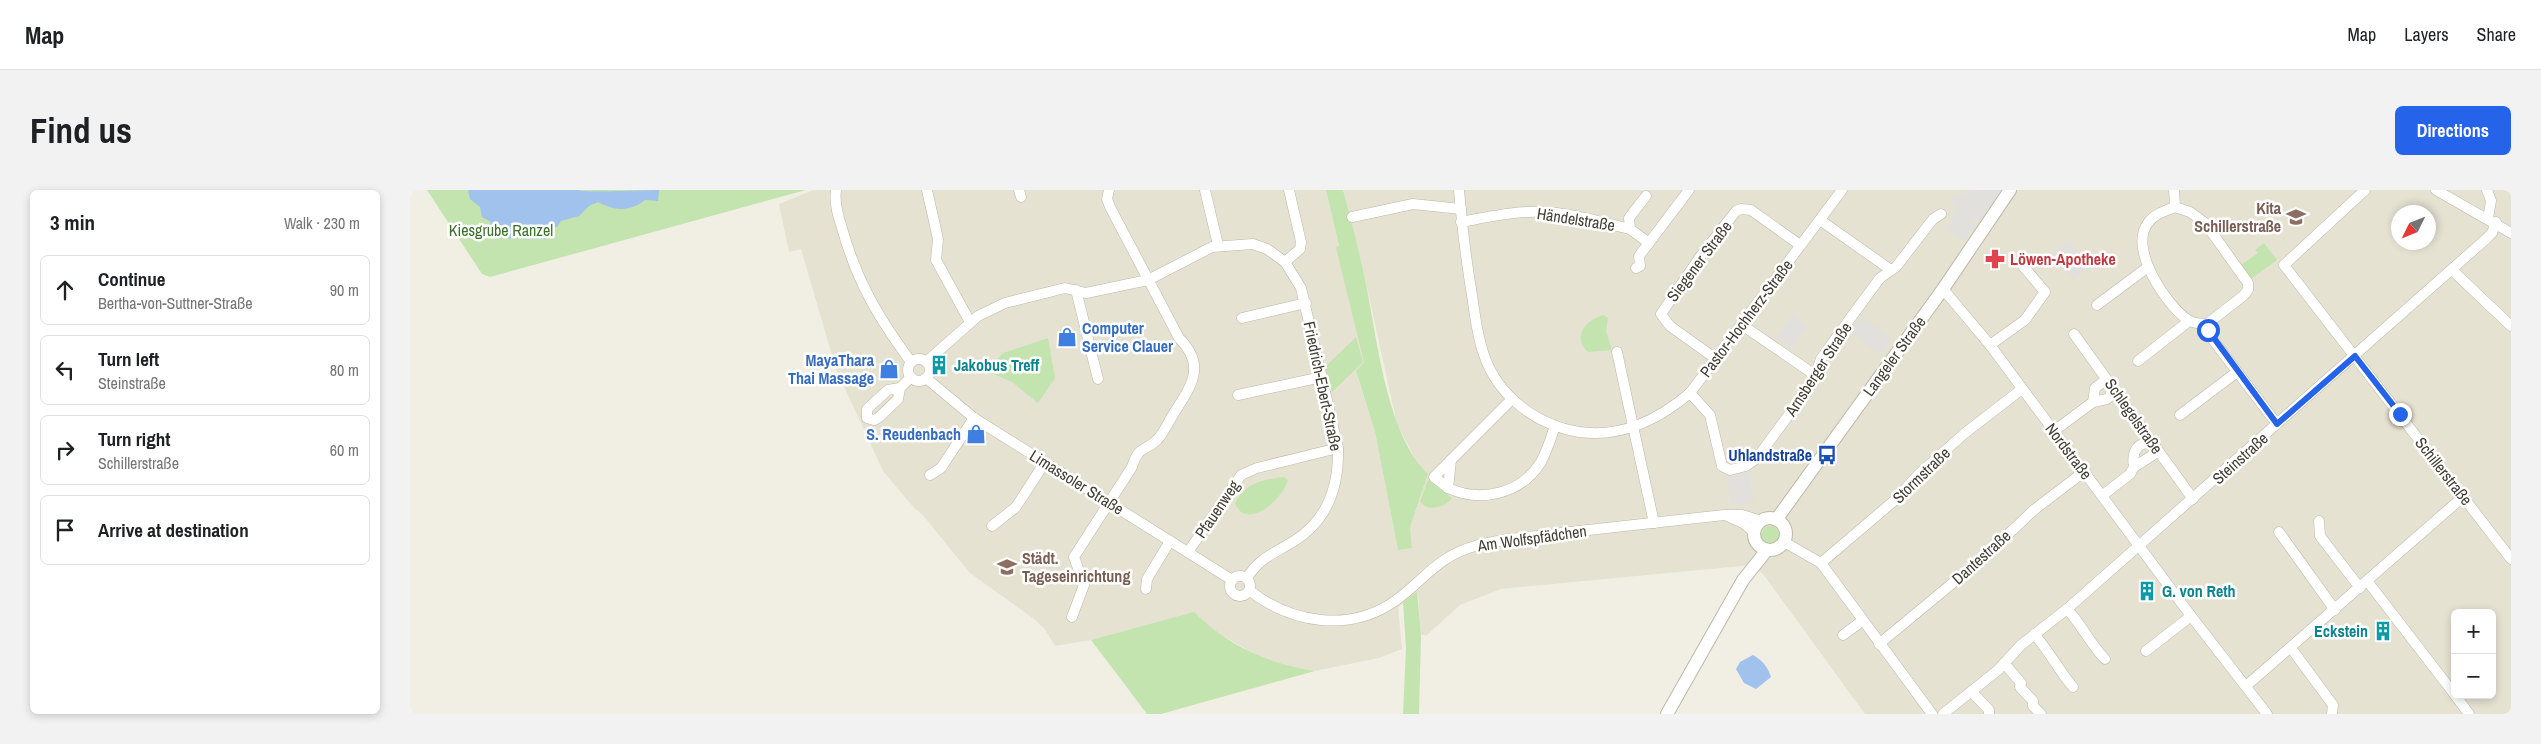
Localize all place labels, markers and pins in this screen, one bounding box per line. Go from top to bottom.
place label: Kita Schillerstraße [2194,197,2282,237]
school or university icon: Kita Schillerstraße [2285,206,2307,228]
pharmacy icon: Löwen-Apotheke [1984,248,2006,270]
place label: Löwen-Apotheke [2010,248,2116,270]
place label: Computer Service Clauer [1082,317,1174,357]
shop icon: Computer Service Clauer [1056,326,1078,348]
place label: MayaThara Thai Massage [788,349,875,389]
building icon: Jakobus Treff [928,354,950,376]
place label: Jakobus Treff [954,354,1040,376]
shop icon: MayaThara Thai Massage [878,358,900,380]
place label: S. Reudenbach [866,423,961,445]
shop icon: S. Reudenbach [965,423,987,445]
place label: Uhlandstraße [1728,444,1812,466]
bus stop icon: Uhlandstraße [1816,444,1838,466]
place label: Städt. Tageseinrichtung [1022,547,1130,587]
school or university icon: Städt. Tageseinrichtung [996,556,1018,578]
building icon: G. von Reth [2136,580,2158,602]
place label: G. von Reth [2162,580,2236,602]
place label: Eckstein [2314,620,2368,642]
building icon: Eckstein [2372,620,2394,642]

